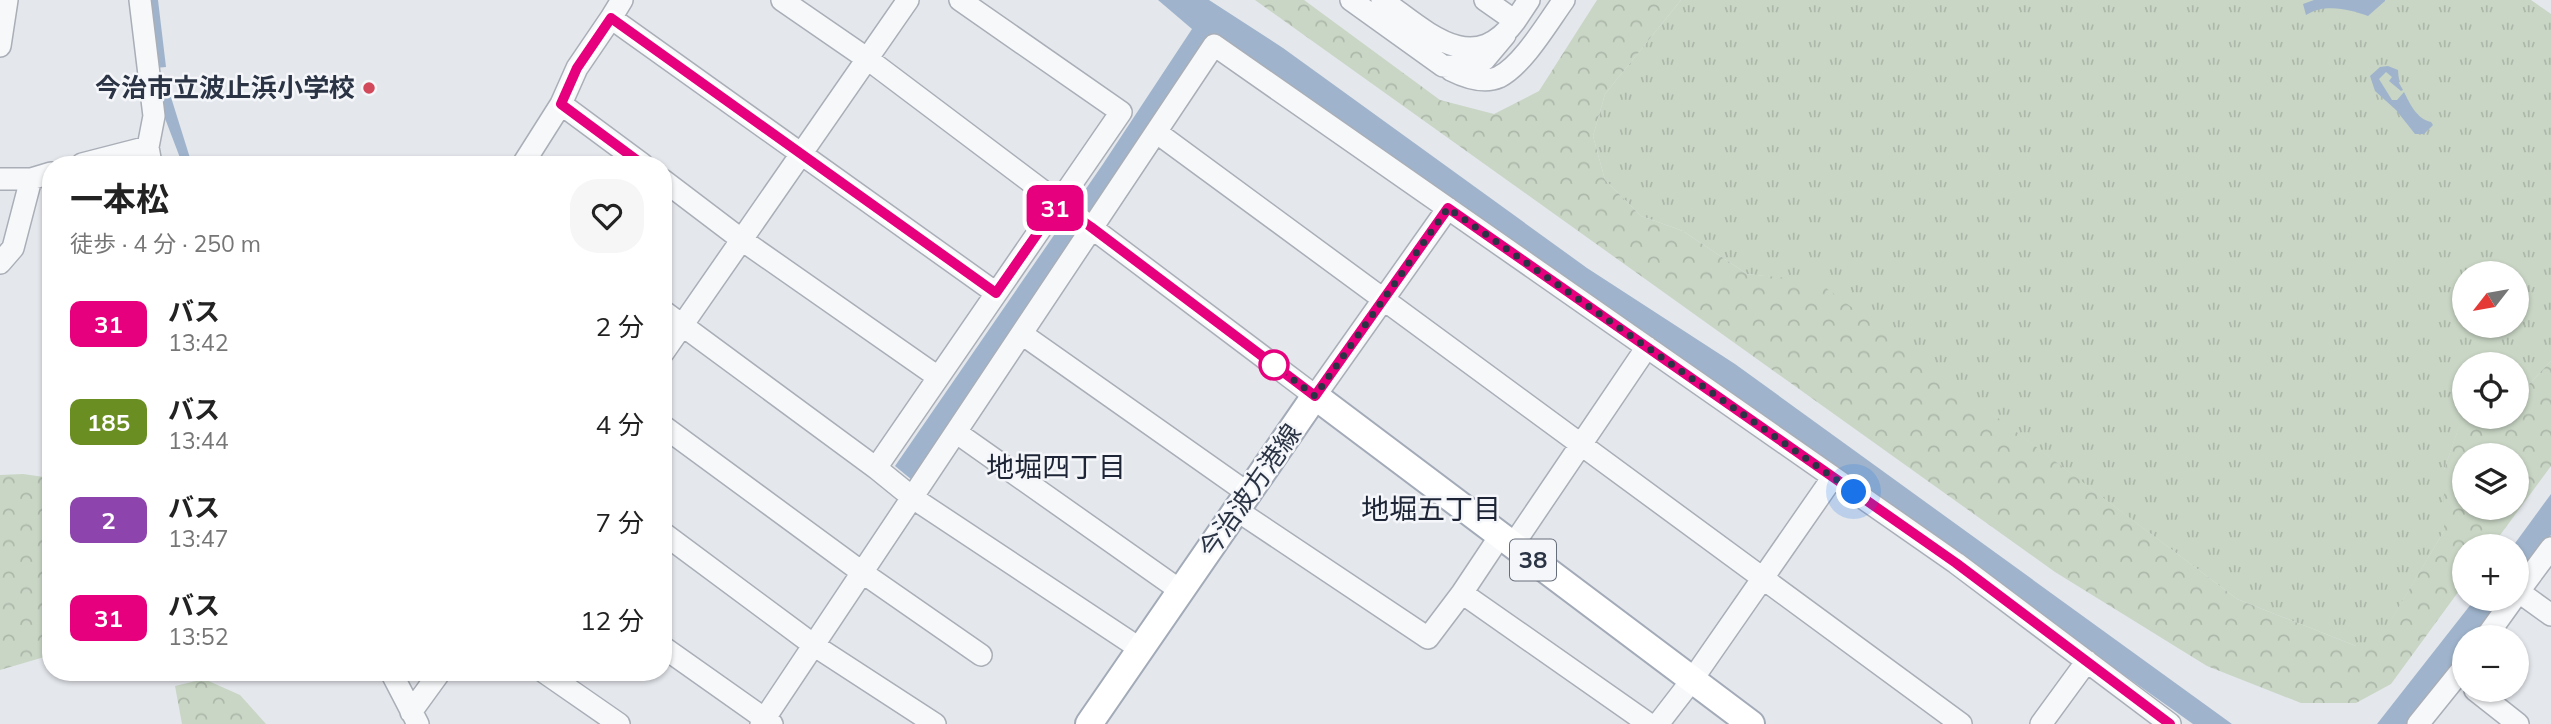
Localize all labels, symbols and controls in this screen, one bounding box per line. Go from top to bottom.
place label: 今治市立波止浜小学校 [95,71,355,104]
marker: 今治市立波止浜小学校 [361,80,377,96]
text: 一本松 [70,178,169,219]
button: heart [570,179,644,253]
line badge: 31 [1024,185,1086,231]
text: 31 [1041,193,1069,223]
text: 徒歩 · 4 分 · 250 m [70,229,261,258]
north arrow [2452,261,2529,338]
map controls [2452,261,2529,702]
text: バス [168,295,220,328]
text: 31 [94,309,123,339]
text: 2 分 [596,310,644,343]
text: 13:42 [168,328,228,357]
unlabelled marker [1259,350,1289,380]
button: locate [2452,352,2529,429]
text: バス [168,393,220,426]
text: 185 [87,407,130,437]
text: 4 分 [596,408,644,441]
street label: 今治波方港線 [1191,417,1308,564]
text: 13:44 [168,426,228,455]
button: layers [2452,443,2529,520]
district label: 地堀四丁目 [986,449,1126,484]
your location [1836,474,1871,509]
text: バス [168,491,220,524]
district label: 地堀五丁目 [1361,491,1501,526]
text: 2 [101,505,116,535]
text: 7 分 [596,506,644,539]
text: 13:47 [168,524,228,553]
button: + [2452,534,2529,611]
road number: 38 [1510,540,1556,580]
text: バス [168,589,220,622]
text: 31 [94,603,123,633]
text: 12 分 [580,604,644,637]
text: 13:52 [168,622,228,651]
button: − [2452,625,2529,702]

